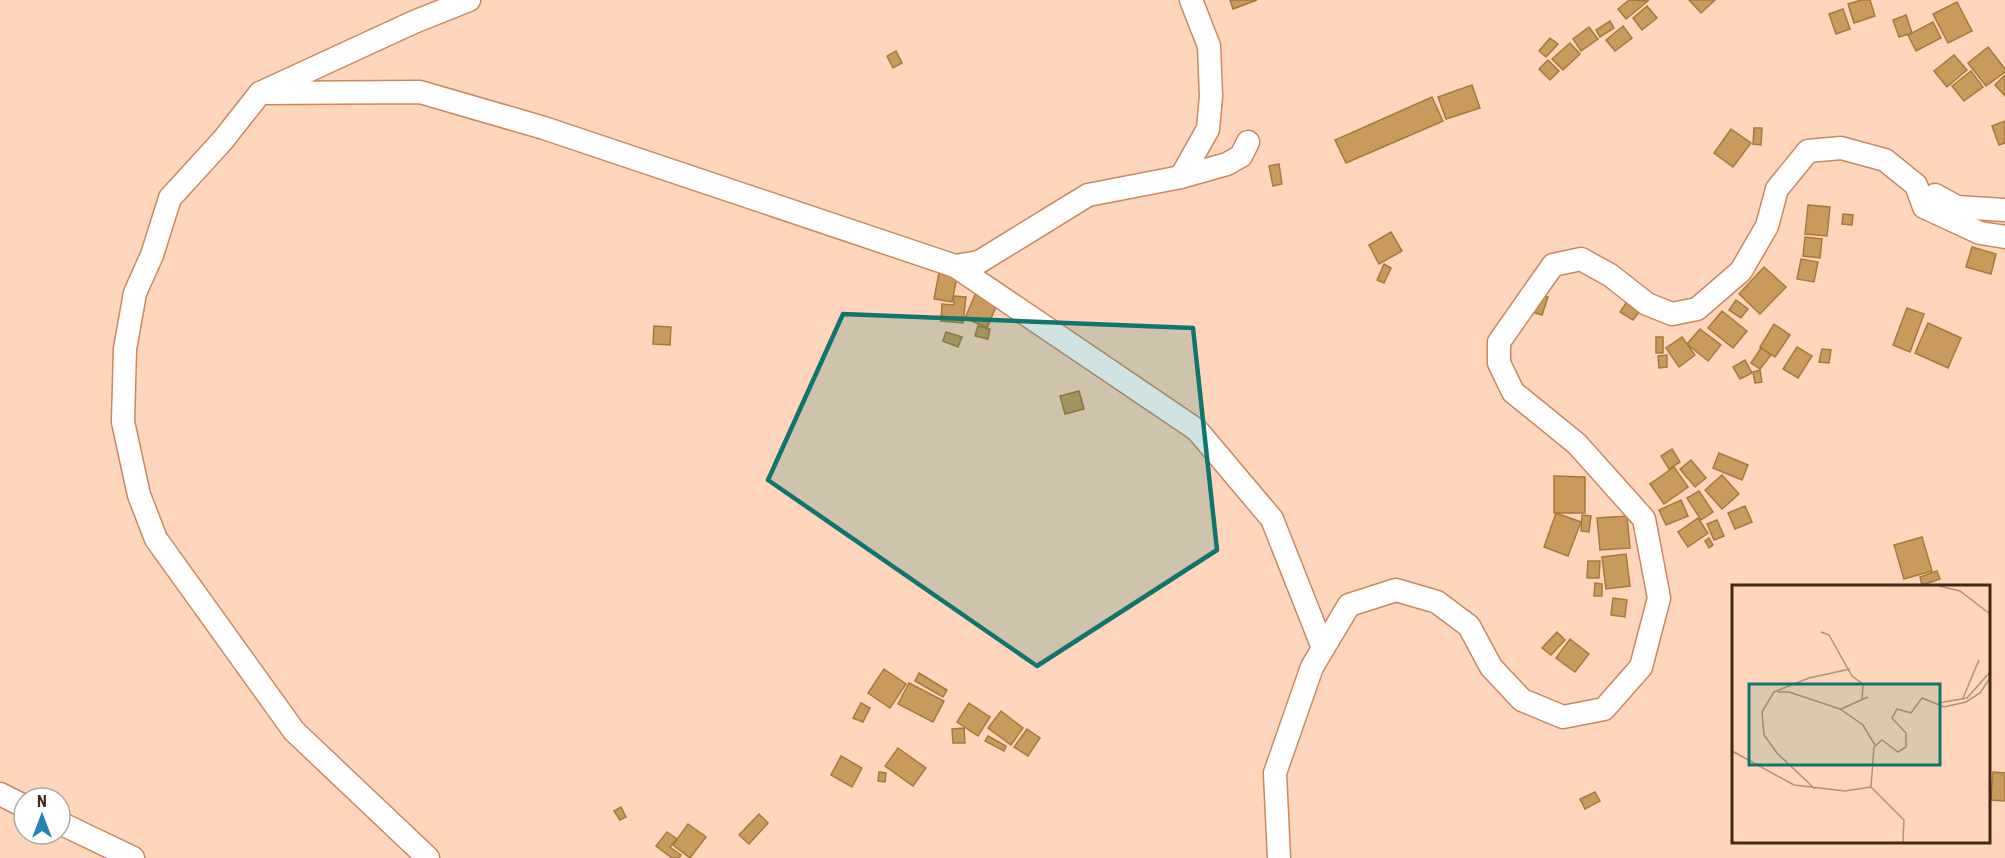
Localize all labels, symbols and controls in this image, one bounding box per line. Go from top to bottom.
inset map [1732,585,1990,843]
north arrow [12,786,72,846]
text: N [37,792,47,811]

